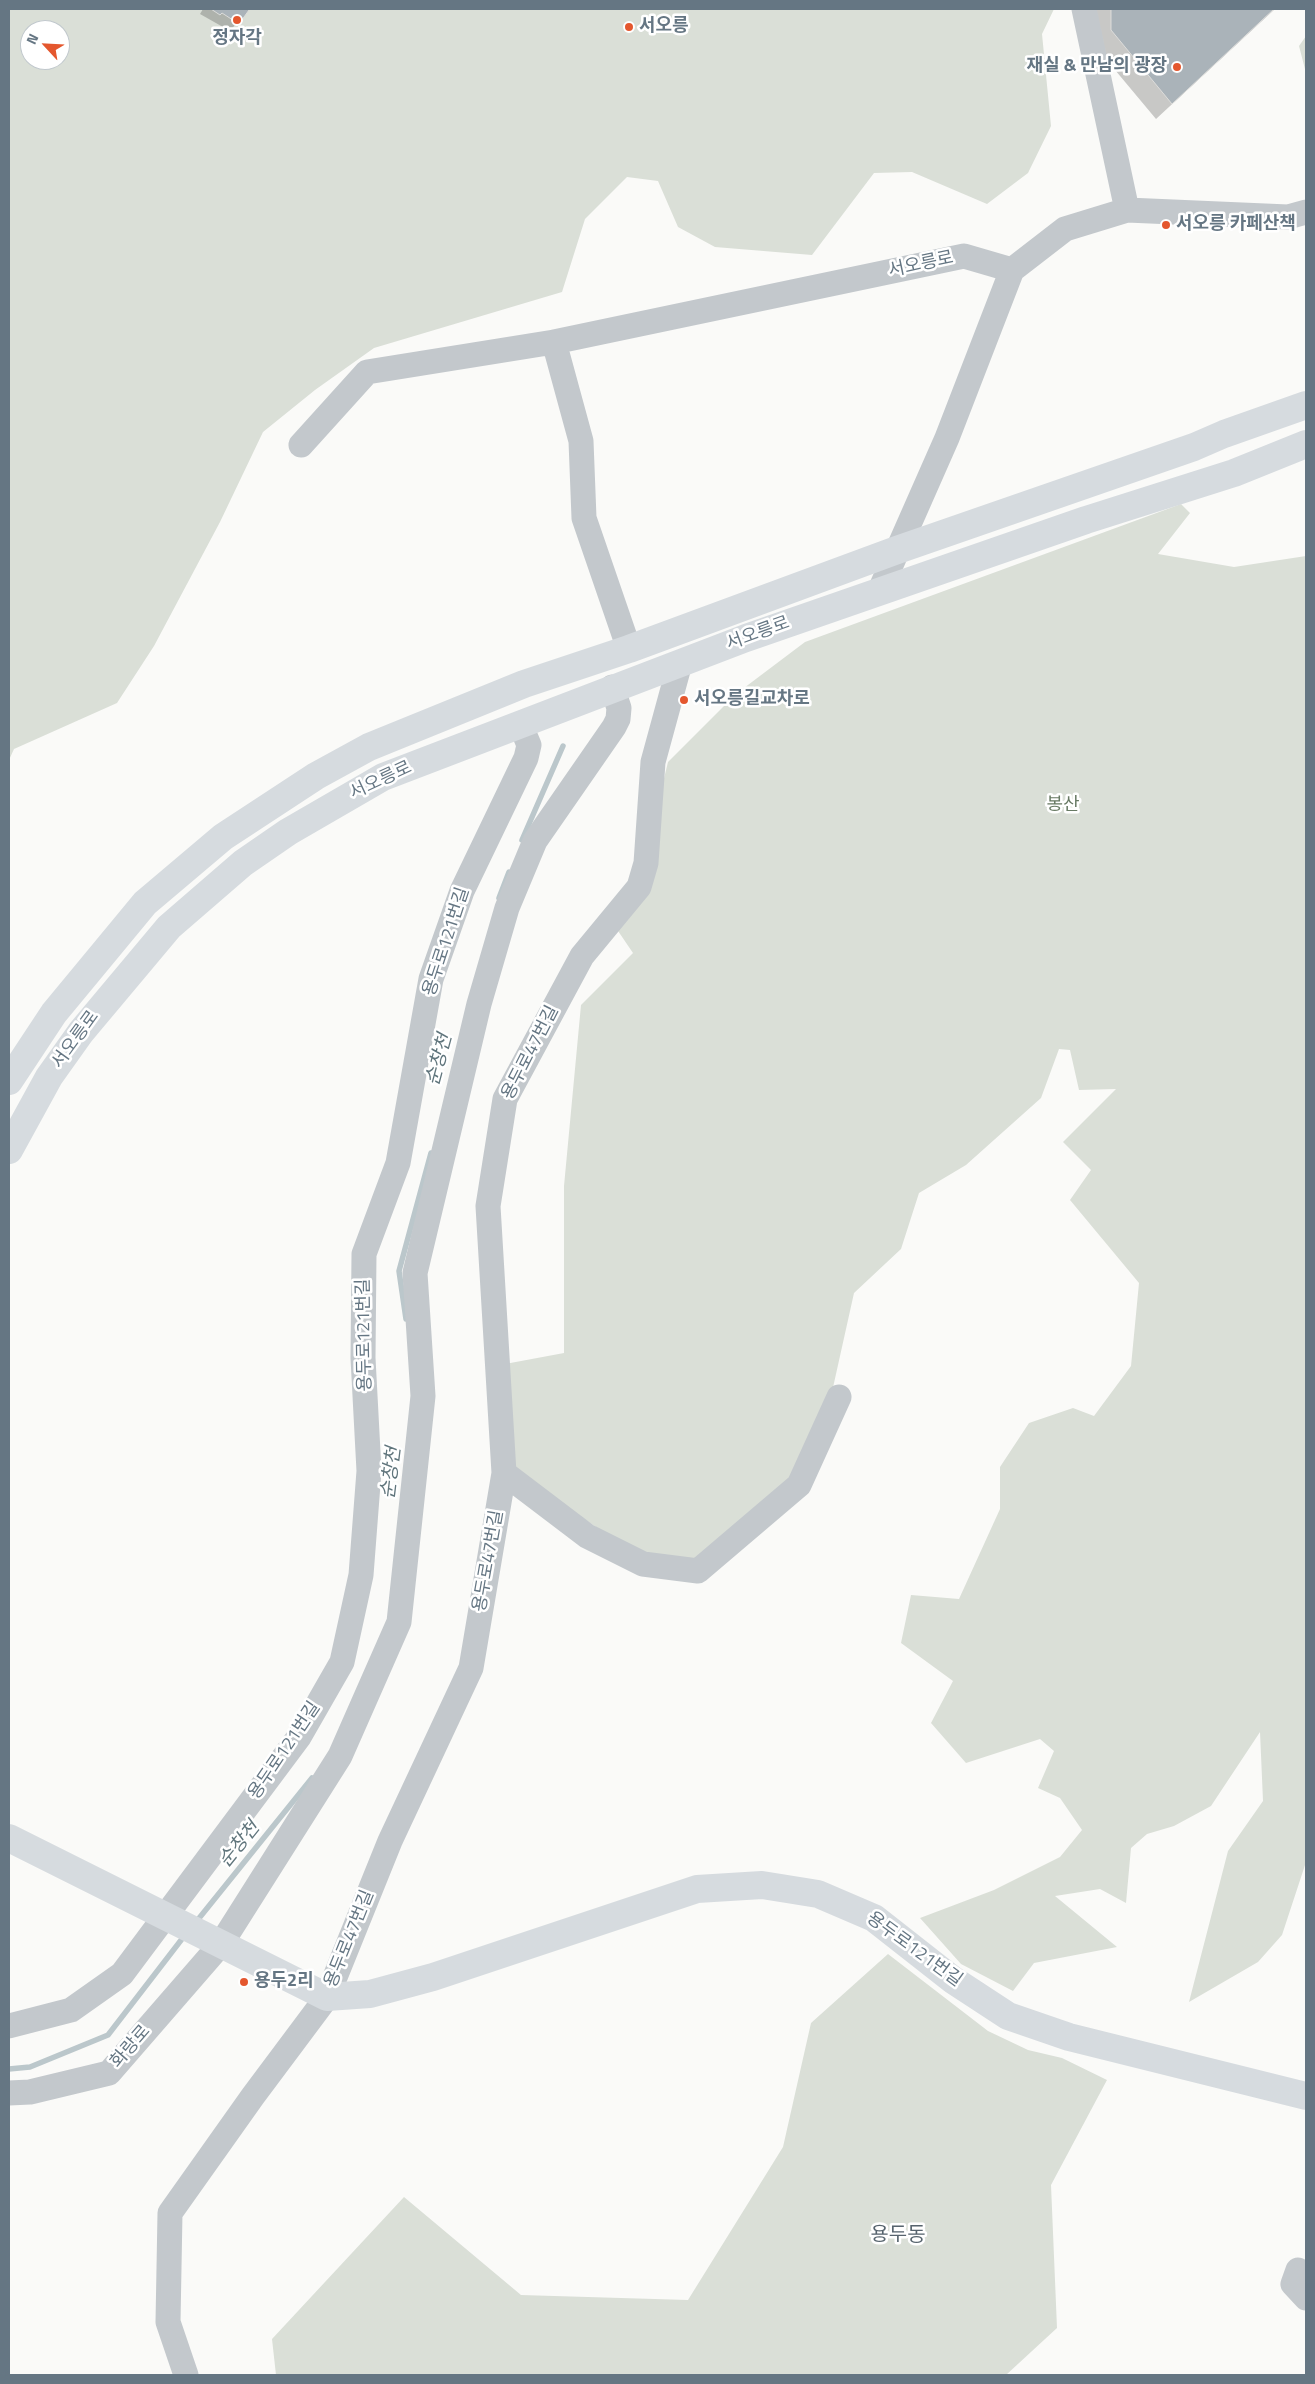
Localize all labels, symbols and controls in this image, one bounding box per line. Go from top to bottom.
marker: 정자각 [231,14,243,26]
place label: 서오릉 [639,16,689,38]
north arrow [20,20,70,70]
marker: 서오릉 [623,21,635,33]
place label: 정자각 [212,28,262,50]
text: N [20,30,43,48]
place label: 재실 & 만남의 광장 [1027,56,1167,78]
marker: 재실 & 만남의 광장 [1171,61,1183,73]
place label: 서오릉 카페산책 [1176,214,1296,236]
marker: 서오릉 카페산책 [1160,219,1172,231]
street label: 서오릉로 [886,248,956,282]
street label: 서오릉로 [723,613,793,655]
place label: 서오릉길교차로 [694,689,810,711]
marker: 서오릉길교차로 [678,694,690,706]
street label: 서오릉로 [346,757,416,805]
park label: 봉산 [1046,795,1080,817]
street label: 용두로121번길 [419,885,475,999]
street label: 용두로47번길 [498,1002,564,1104]
street label: 서오릉로 [48,1007,104,1073]
water label: 순창천 [422,1032,458,1088]
street label: 용두로121번길 [353,1278,377,1392]
water label: 순창천 [377,1446,407,1500]
street label: 용두로47번길 [469,1508,509,1614]
street label: 용두로121번길 [244,1698,326,1804]
water label: 순창천 [215,1817,265,1873]
street label: 용두로47번길 [321,1887,379,1991]
street label: 용두로121번길 [862,1908,966,1992]
place label: 용두2리 [254,1971,314,1993]
marker: 용두2리 [238,1976,250,1988]
street label: 화랑로 [107,2021,155,2073]
district label: 용두동 [870,2224,926,2248]

